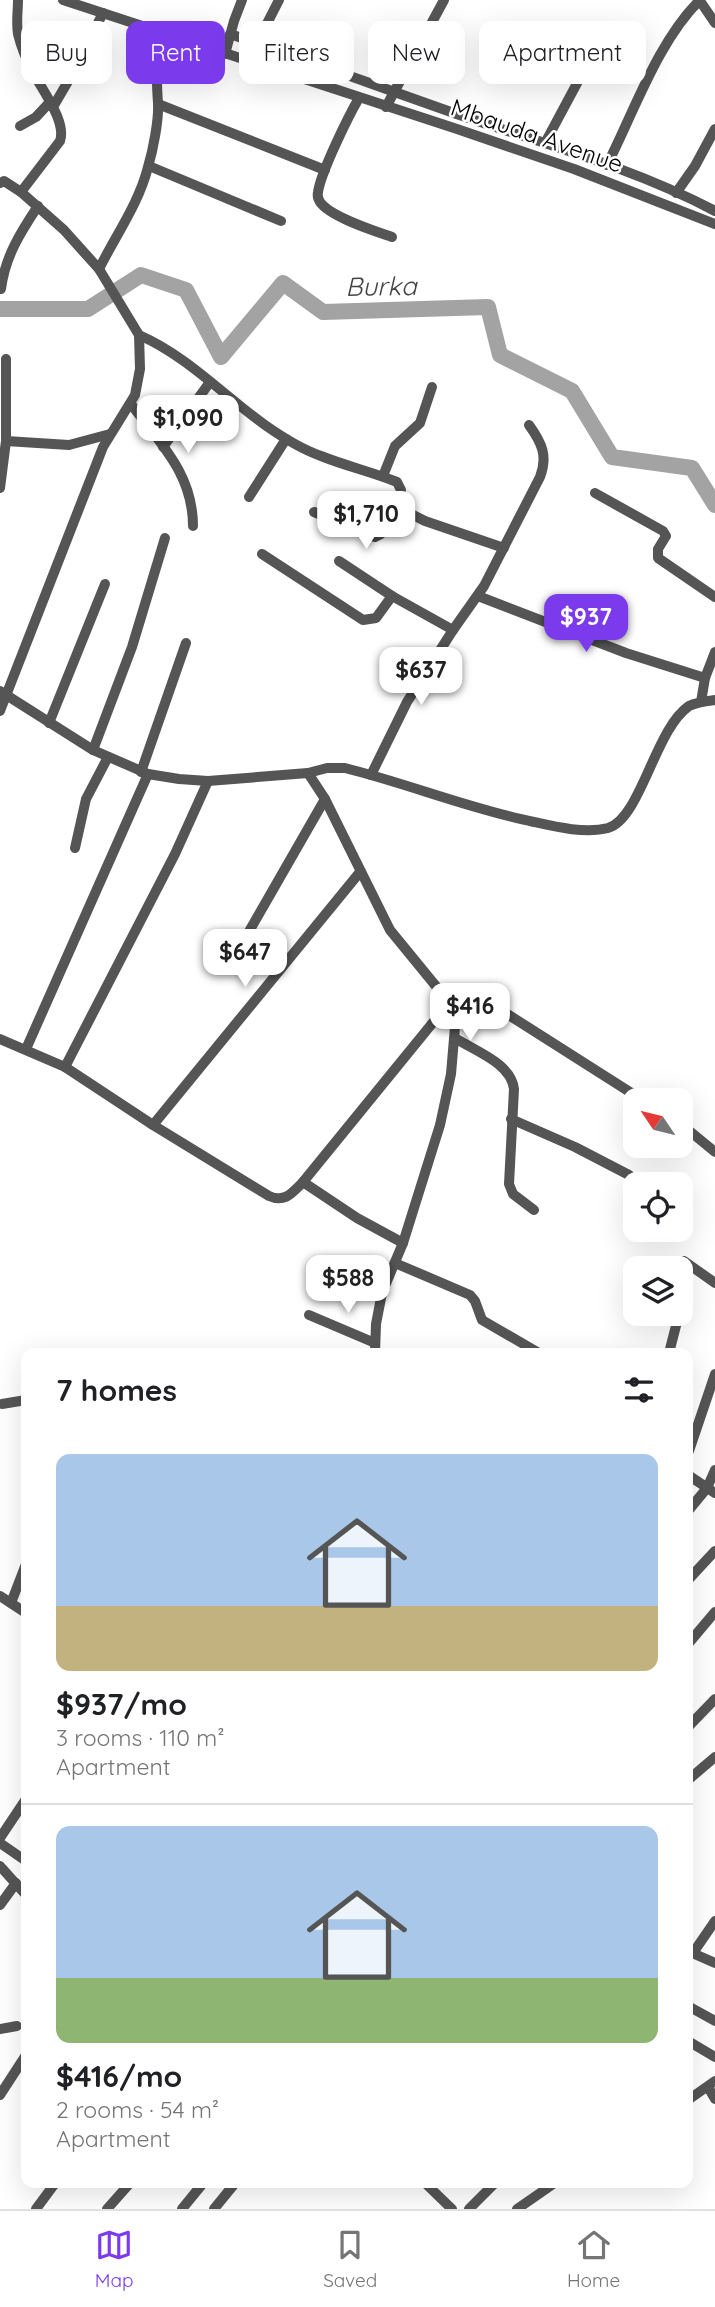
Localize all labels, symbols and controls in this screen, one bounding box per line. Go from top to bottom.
chip: Buy [21,21,112,84]
chip: Rent [126,21,225,84]
chip: Filters [239,21,354,84]
chip: New [368,21,465,84]
chip: Apartment [479,21,646,84]
street label: Mbauda Avenue [447,92,627,178]
water label: Burka [345,269,418,303]
pin: $1,090 [131,396,245,455]
text: $1,090 [153,403,223,432]
pin: $1,710 [309,491,423,551]
text: $1,710 [333,499,399,528]
pin: $937 [545,594,627,654]
text: $937 [560,602,612,631]
pin: $637 [380,648,462,707]
text: $637 [395,655,447,684]
pin: $647 [204,930,286,989]
text: $647 [219,937,271,966]
pin: $416 [429,984,511,1043]
text: $416 [446,991,494,1020]
north arrow [623,1088,693,1158]
map controls [623,1088,693,1326]
button: locate [623,1172,693,1242]
pin: $588 [307,1256,389,1315]
button: layers [623,1256,693,1326]
text: $588 [322,1263,374,1292]
text: 7 homes [56,1371,177,1409]
icon: filters [620,1371,658,1409]
icon: home [294,1500,420,1626]
text: $937/mo [56,1685,187,1723]
text: 3 rooms · 110 m² [56,1723,225,1752]
text: Apartment [56,1752,170,1781]
icon: home [294,1872,420,1998]
text: $416/mo [56,2057,182,2095]
text: 2 rooms · 54 m² [56,2095,219,2124]
text: Apartment [56,2124,170,2153]
tab: Map [95,2226,134,2292]
tab: Saved [323,2226,377,2292]
tab: Home [567,2226,620,2292]

